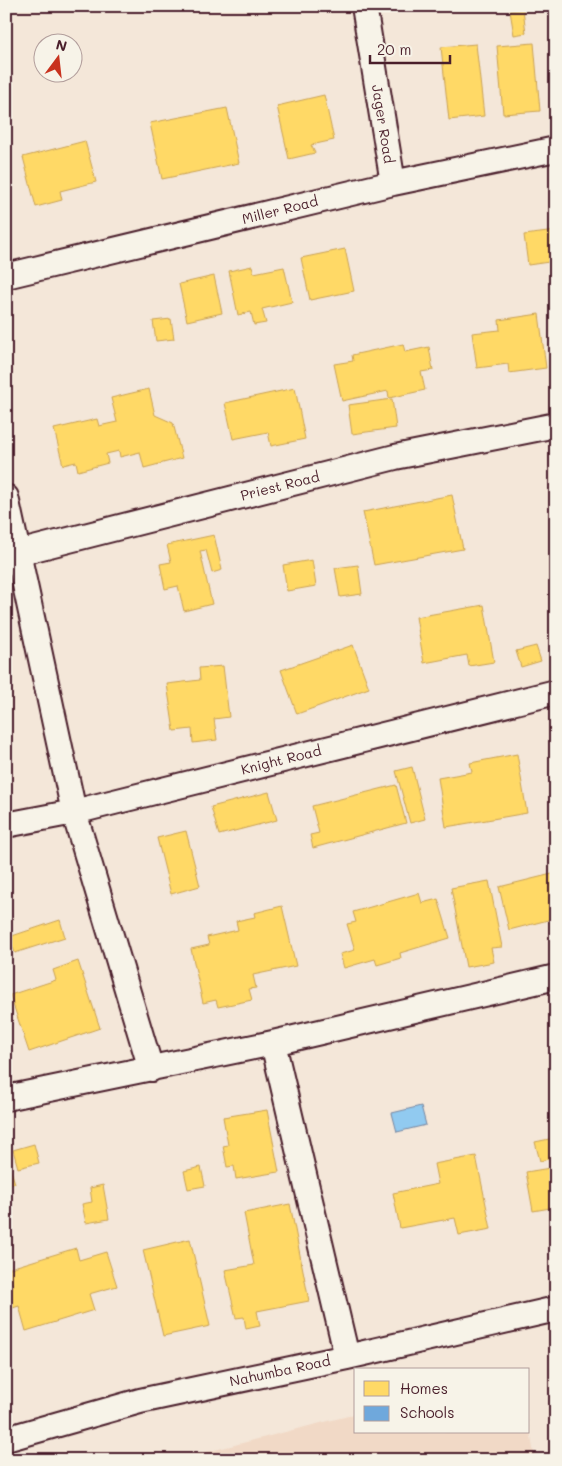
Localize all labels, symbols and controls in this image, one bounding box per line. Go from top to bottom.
north arrow [32,32,82,82]
scale bar [370,32,450,64]
text: N [54,34,69,56]
text: 20 m [377,39,411,59]
street label: Jager Road [368,83,399,165]
street label: Miller Road [240,191,320,228]
street label: Priest Road [238,466,322,505]
street label: Knight Road [239,740,323,779]
street label: Nahumba Road [228,1351,332,1390]
legend [354,1368,530,1434]
text: Homes [400,1378,448,1398]
text: Schools [400,1402,455,1422]

